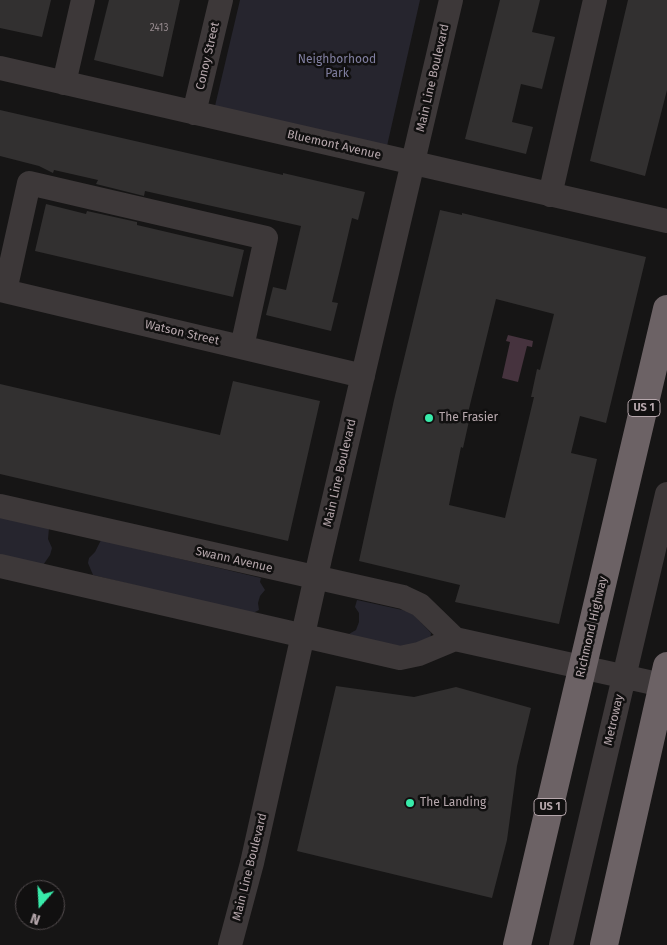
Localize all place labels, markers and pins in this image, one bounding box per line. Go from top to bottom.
place label: The Frasier [439,411,498,425]
marker: The Frasier [423,412,435,424]
place label: The Landing [420,796,486,810]
marker: The Landing [404,797,416,809]

